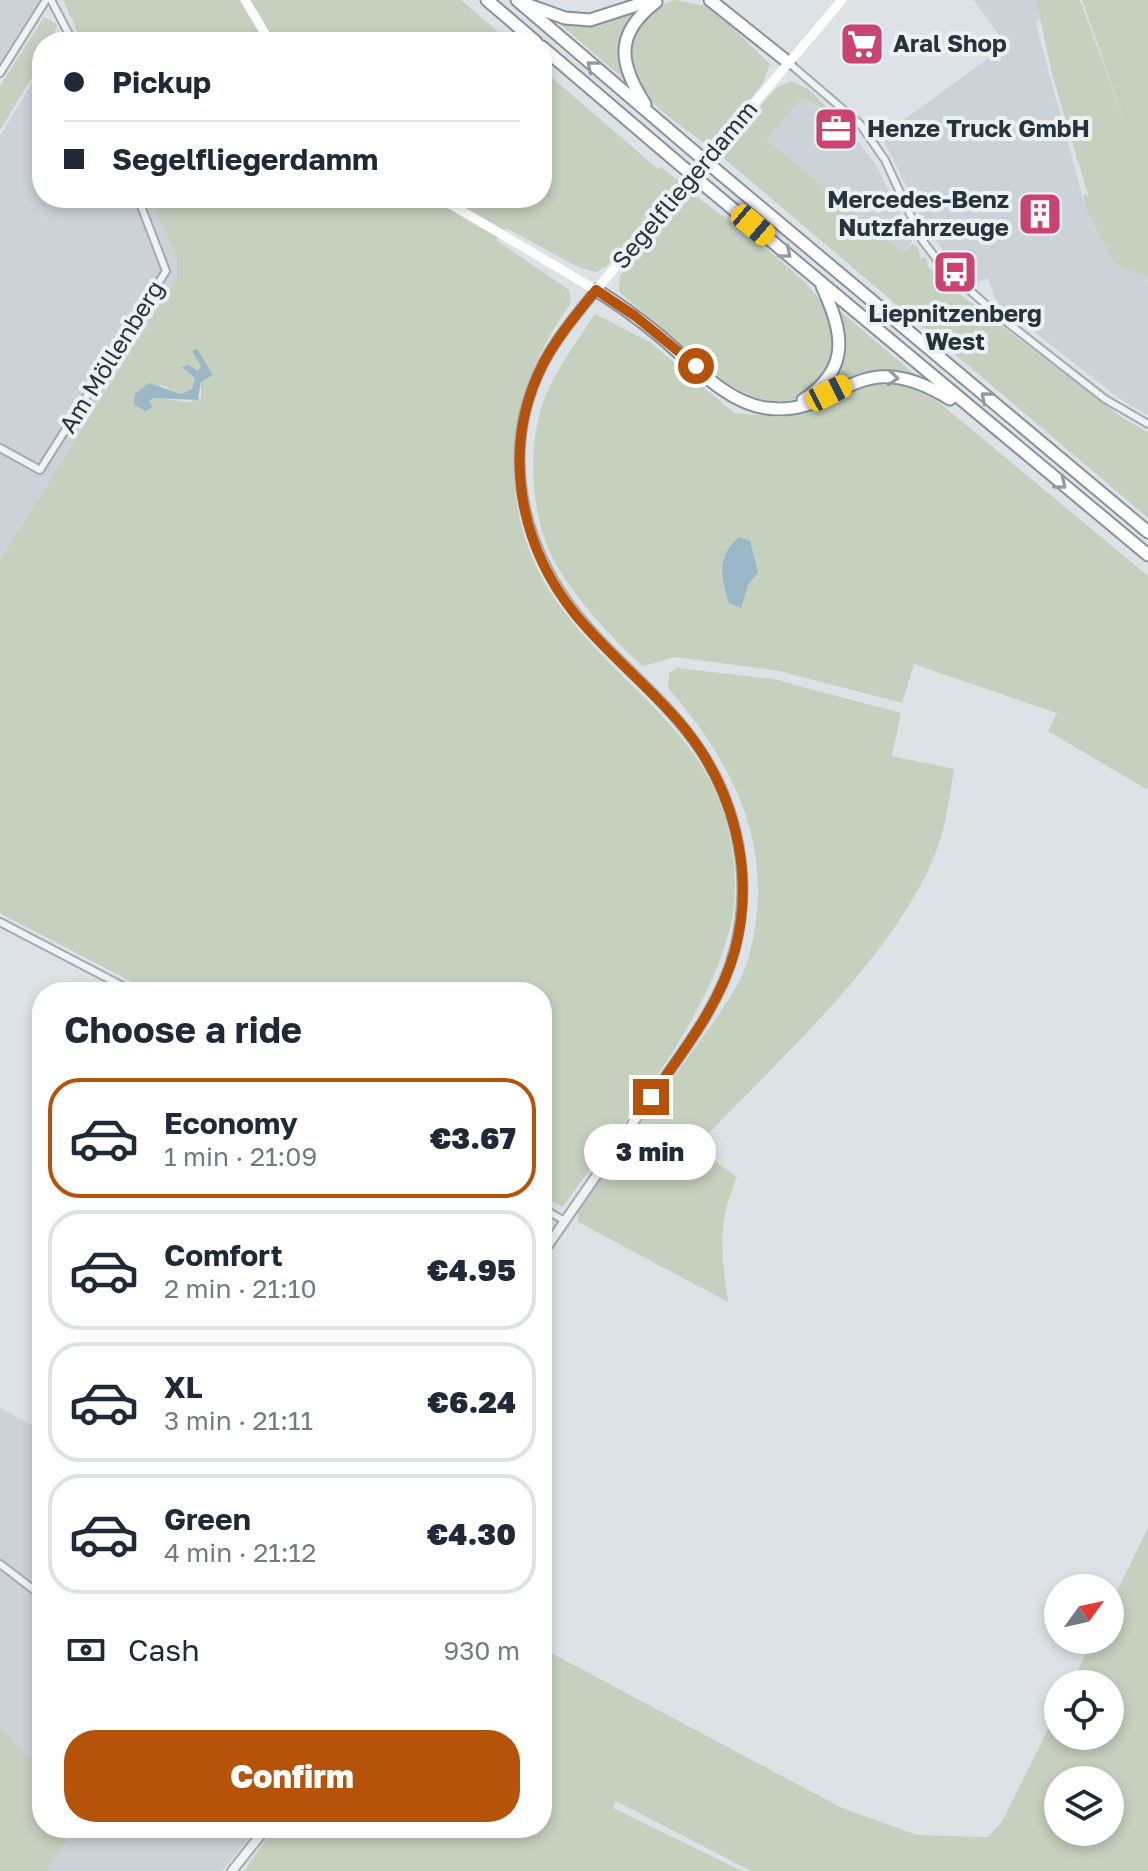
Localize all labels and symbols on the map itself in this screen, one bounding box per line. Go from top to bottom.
supermarket icon: Aral Shop [838,20,886,68]
place label: Aral Shop [893,28,1007,57]
one-way arrow [586,61,601,76]
street label: Segelfliegerdamm [605,94,763,274]
office icon: Henze Truck GmbH [812,105,860,153]
place label: Henze Truck GmbH [867,113,1090,142]
place label: Mercedes-Benz Nutzfahrzeuge [827,184,1009,241]
building icon: Mercedes-Benz Nutzfahrzeuge [1016,190,1064,238]
car [727,200,779,250]
one-way arrow [776,243,791,258]
bus stop icon: Liepnitzenberg West [931,248,979,296]
street label: Am Möllenberg [52,274,169,438]
place label: Liepnitzenberg West [868,298,1042,355]
route start [678,348,714,384]
one-way arrow [887,369,900,386]
car [802,371,856,415]
one-way arrow [981,392,995,407]
one-way arrow [1052,474,1066,489]
route end [633,1079,669,1115]
callout: 3 min [585,1125,717,1181]
north arrow [1044,1574,1124,1654]

